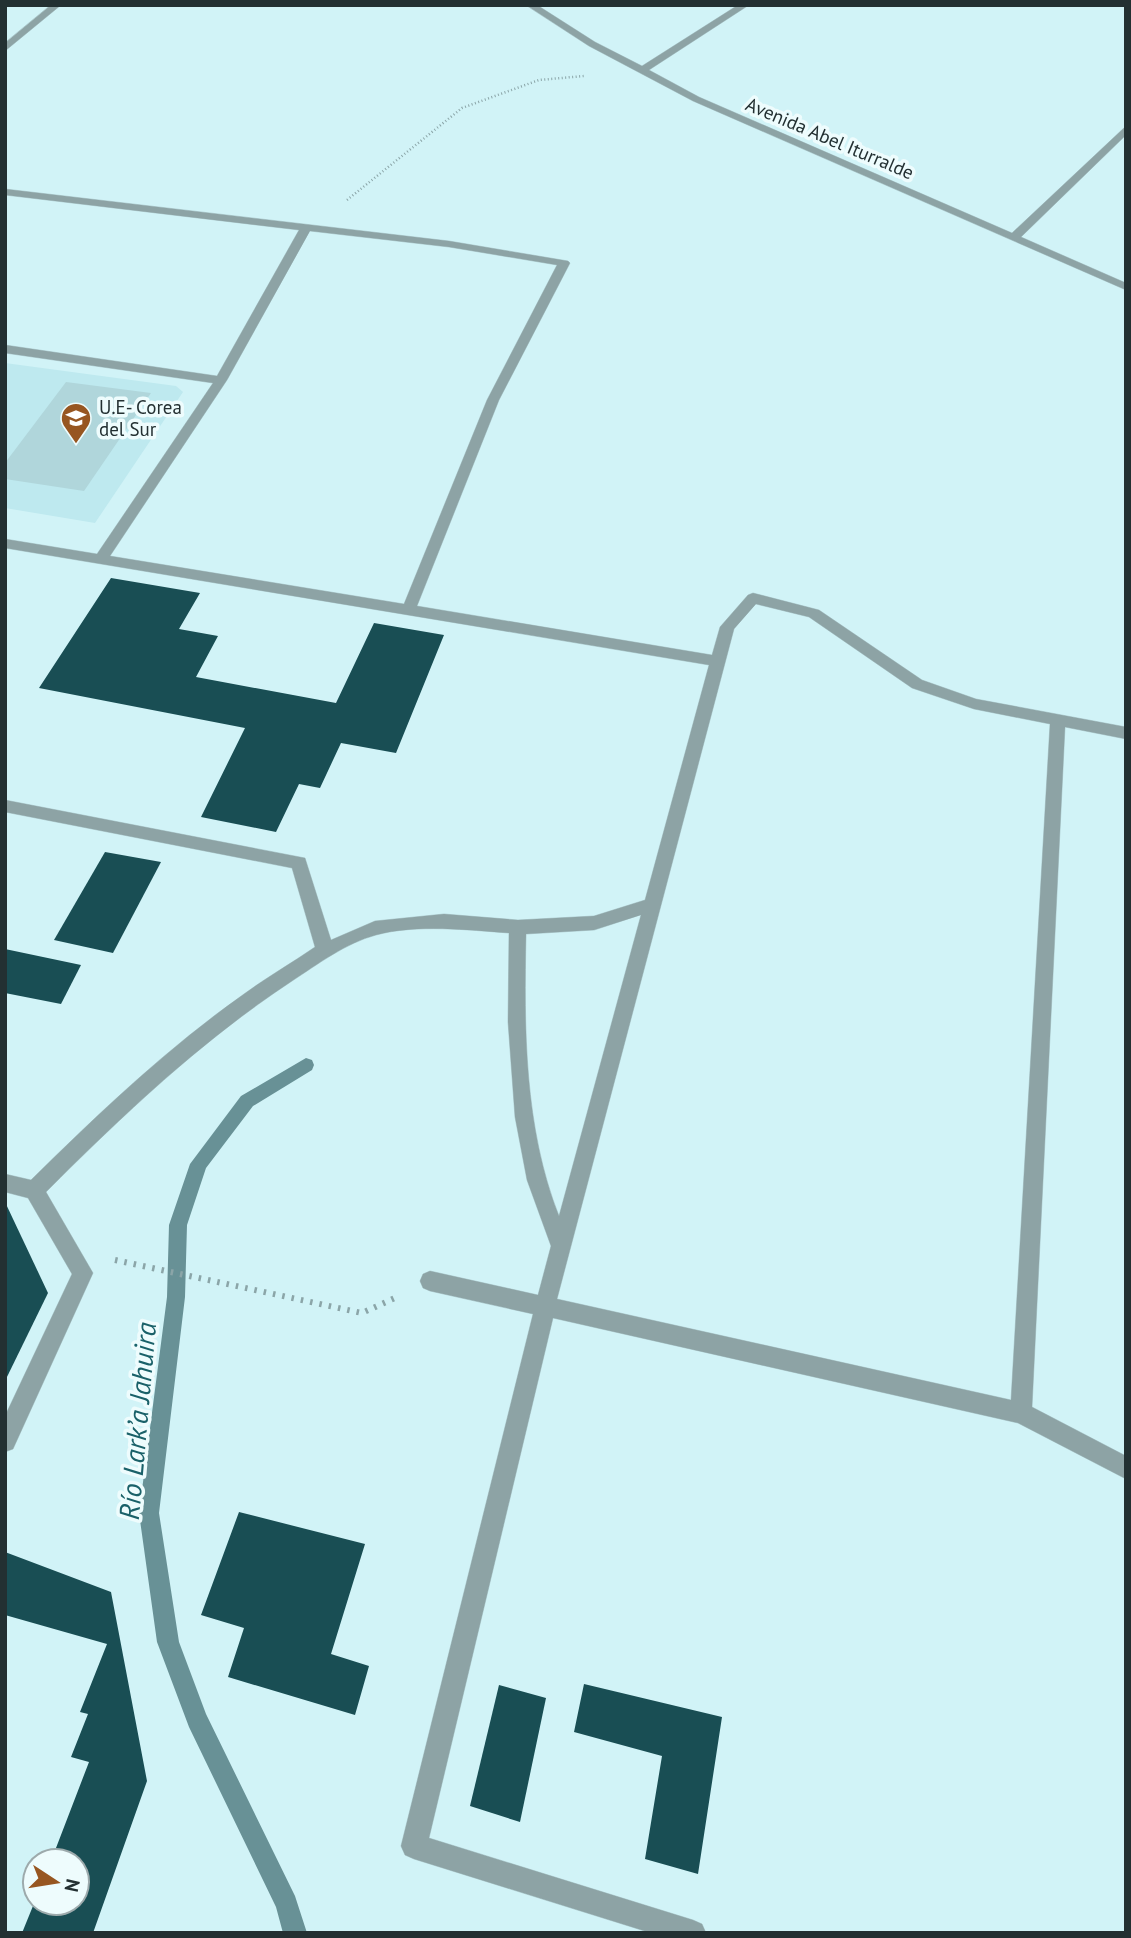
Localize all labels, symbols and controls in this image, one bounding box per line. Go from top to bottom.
street label: Avenida Abel Iturralde [742,92,918,184]
place label: U.E- Corea del Sur [99,395,182,441]
school or university icon: U.E- Corea del Sur [59,401,93,445]
water label: Río Lark’a Jahuira [110,1320,164,1521]
north arrow [21,1847,91,1917]
text: N [60,1877,86,1894]

